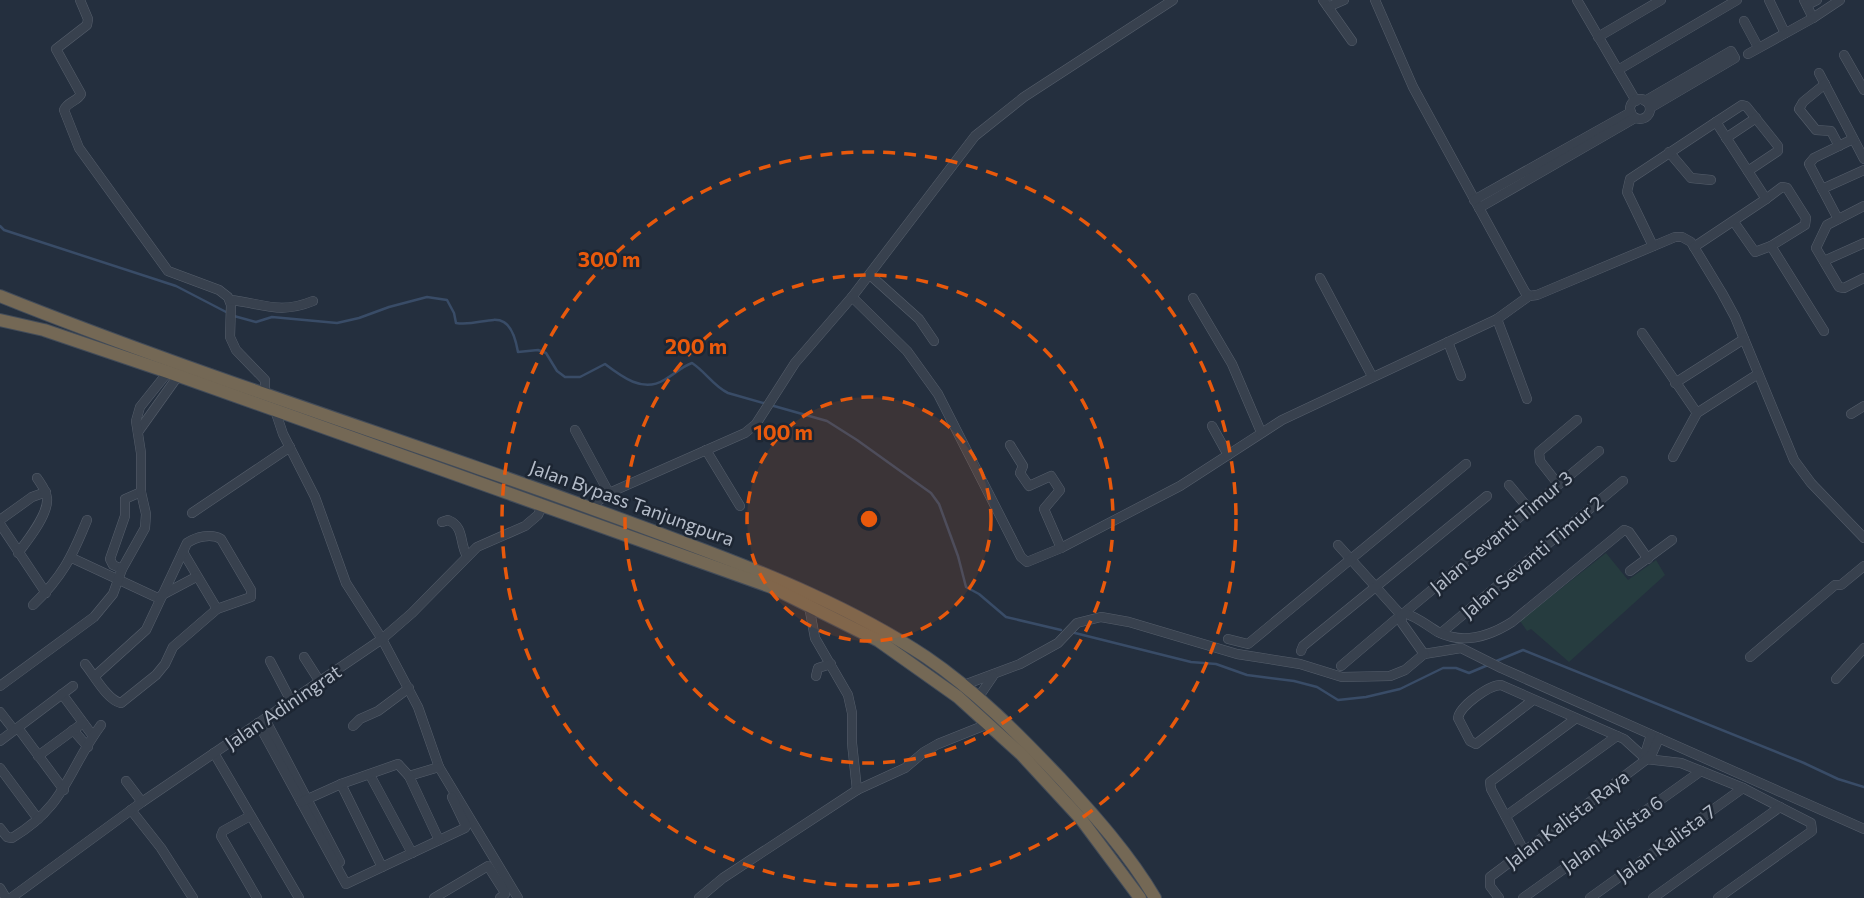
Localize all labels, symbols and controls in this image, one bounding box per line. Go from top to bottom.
text: 300 m [578,246,640,271]
text: 200 m [665,333,727,358]
text: 100 m [753,419,813,444]
street label: Jalan Bypass Tanjungpura [527,455,738,550]
street label: Jalan Sevanti Timur 3 [1425,465,1577,598]
street label: Jalan Sevanti Timur 2 [1456,490,1607,623]
centre of rings [857,507,881,531]
street label: Jalan Adiningrat [220,659,345,754]
street label: Jalan Kalista Raya [1500,765,1633,873]
street label: Jalan Kalista 6 [1557,790,1667,877]
street label: Jalan Kalista 7 [1612,799,1720,886]

